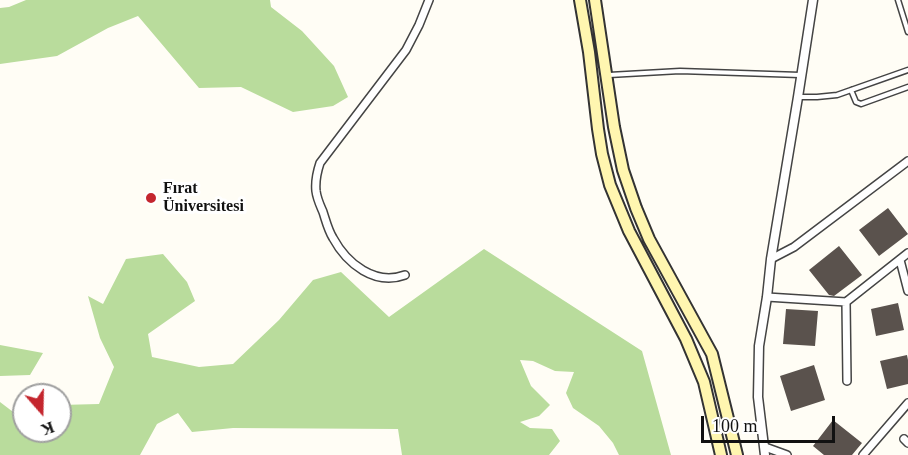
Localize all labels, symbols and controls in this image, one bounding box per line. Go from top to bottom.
place label: Fırat Üniversitesi [163,179,244,217]
marker: Fırat Üniversitesi [144,191,158,205]
north arrow [12,383,72,443]
scale bar [704,404,838,442]
text: 100 m [712,416,758,436]
text: K [39,418,56,439]

